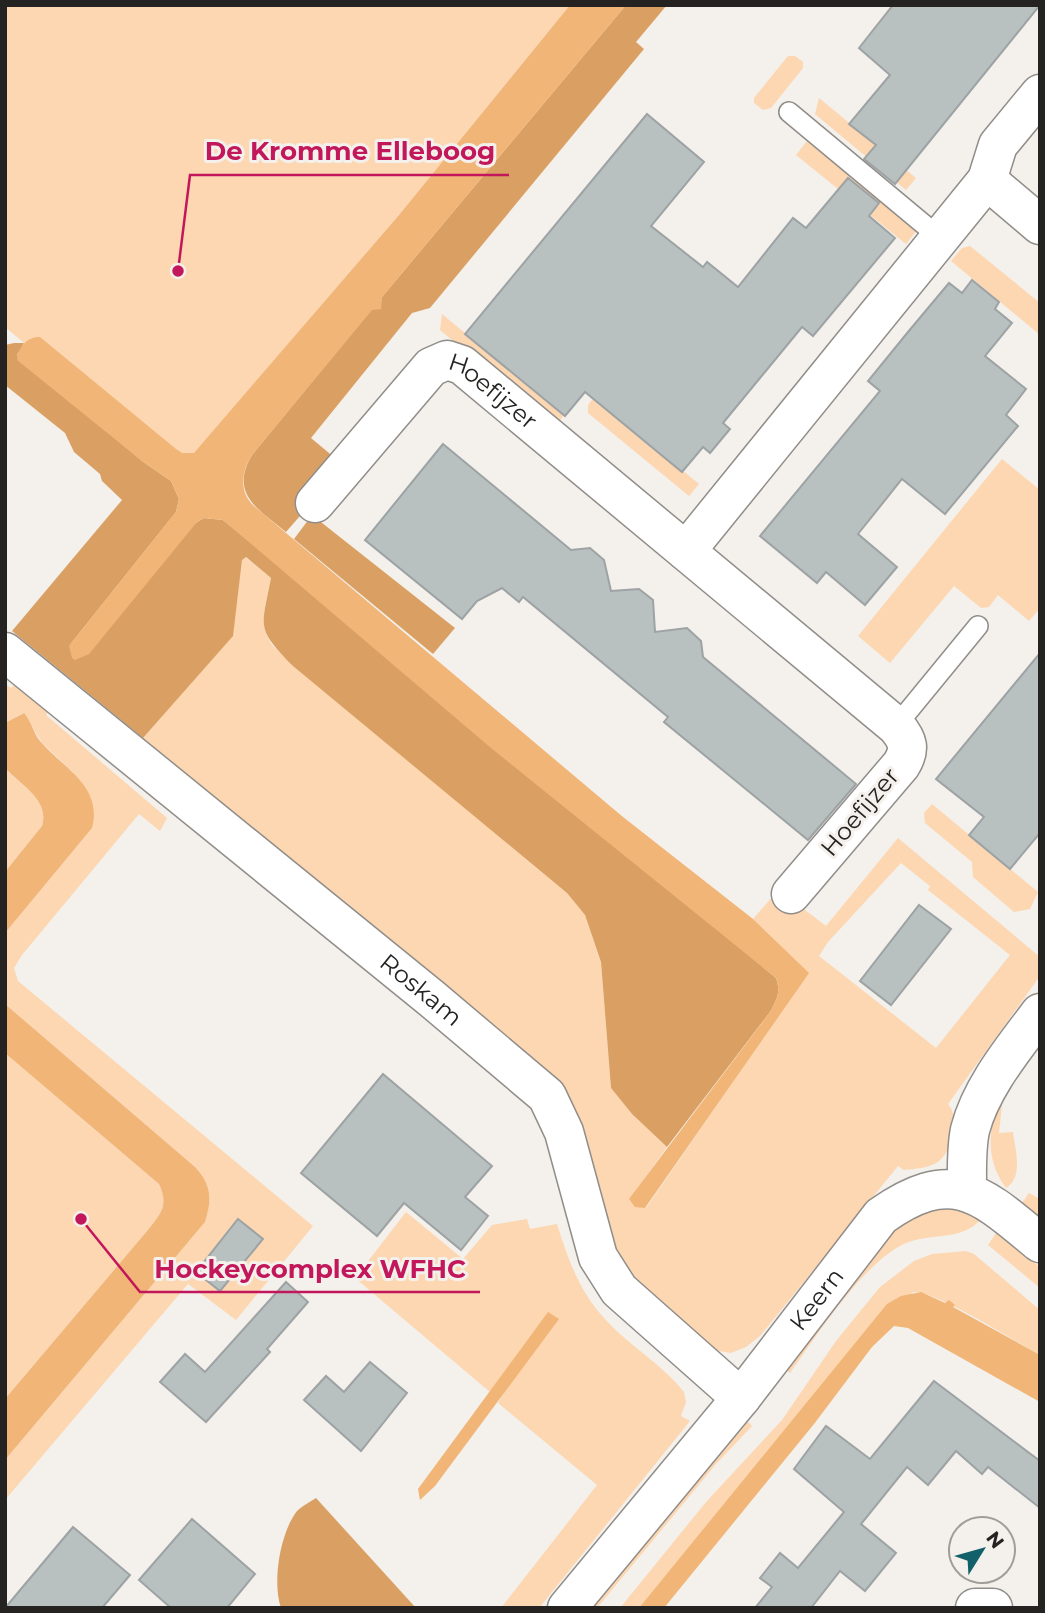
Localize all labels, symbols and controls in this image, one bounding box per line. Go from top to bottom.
callout: De Kromme Elleboog [190,128,509,175]
text: De Kromme Elleboog [205,135,495,167]
street label: Hoefijzer [445,347,543,435]
street label: Hoefijzer [814,762,905,862]
street label: Roskam [374,947,468,1032]
callout: Hockeycomplex WFHC [140,1245,480,1292]
text: Hockeycomplex WFHC [154,1253,466,1285]
street label: Keern [783,1262,850,1336]
north arrow [947,1515,1017,1585]
text: N [981,1527,1009,1553]

